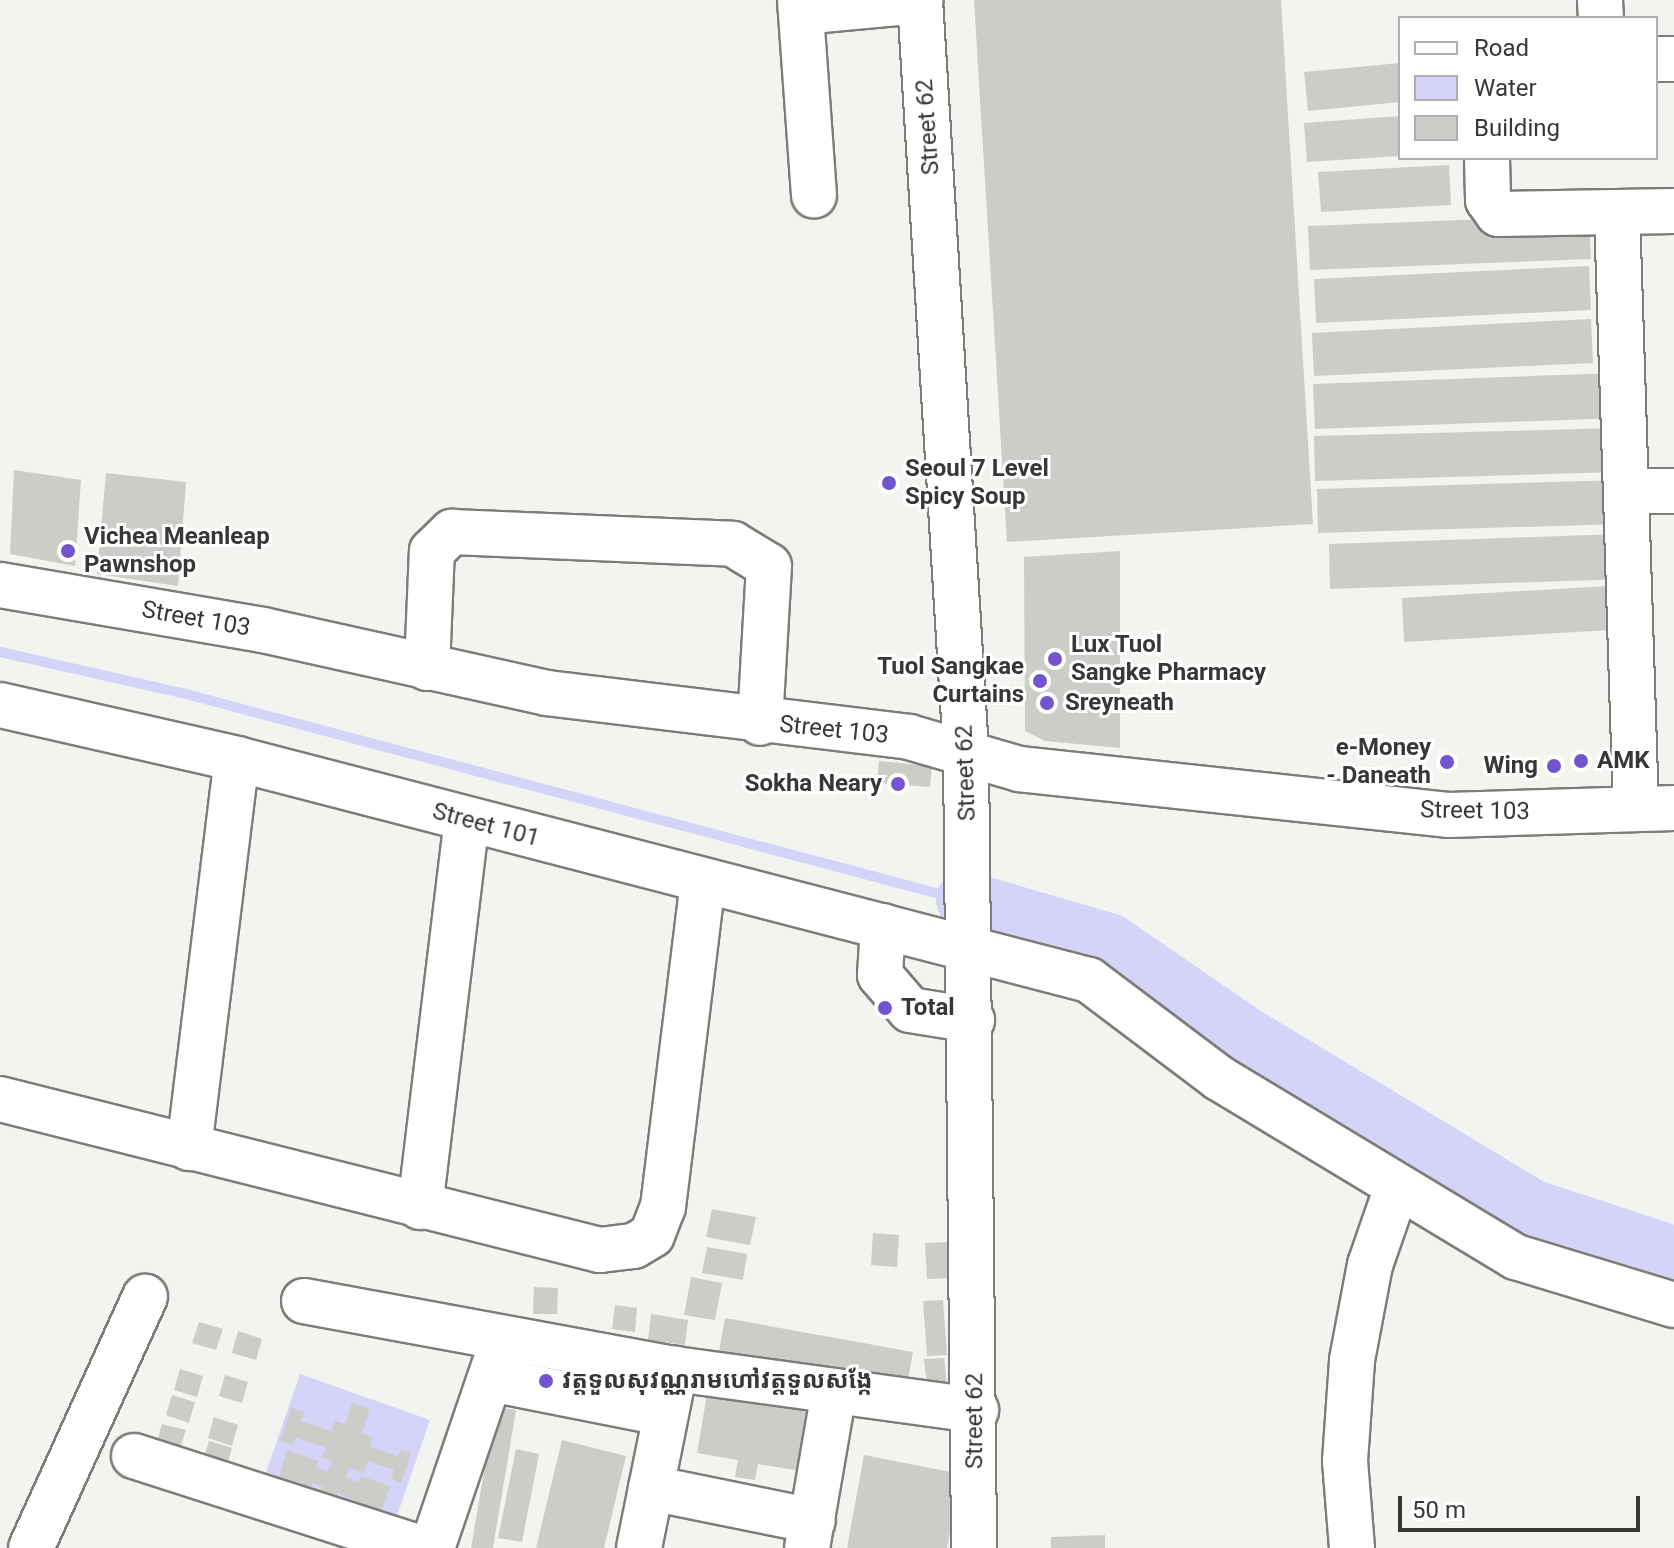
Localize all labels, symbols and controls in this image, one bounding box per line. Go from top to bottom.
legend [1398,16,1658,160]
text: Road [1474,34,1529,62]
text: Water [1474,74,1537,102]
street label: Street 62 [910,78,946,176]
text: Building [1474,114,1560,142]
place label: Seoul 7 Level Spicy Soup [905,455,1049,511]
marker: Seoul 7 Level Spicy Soup [880,474,898,492]
place label: Vichea Meanleap Pawnshop [84,523,270,579]
marker: Vichea Meanleap Pawnshop [59,542,77,560]
street label: Street 103 [139,595,253,643]
place label: Lux Tuol Sangke Pharmacy [1071,631,1266,687]
marker: Lux Tuol Sangke Pharmacy [1046,650,1064,668]
place label: Tuol Sangkae Curtains [877,653,1024,709]
marker: Tuol Sangkae Curtains [1031,672,1049,690]
place label: Sreyneath [1065,689,1174,717]
marker: Sreyneath [1036,692,1058,714]
street label: Street 103 [778,710,890,750]
street label: Street 62 [950,724,982,822]
place label: e-Money - Daneath [1326,734,1431,790]
place label: AMK [1597,747,1649,775]
place label: Wing [1483,752,1538,780]
marker: AMK [1572,752,1590,770]
marker: e-Money - Daneath [1438,753,1456,771]
marker: Wing [1545,757,1563,775]
place label: Sokha Neary [745,770,882,798]
marker: Sokha Neary [889,775,907,793]
street label: Street 103 [1420,796,1530,826]
street label: Street 101 [429,797,543,853]
place label: Total [901,994,955,1022]
marker: Total [876,999,894,1017]
place label: វត្តទួលសុវណ្ណរាមហៅវត្តទួលសង្កែ [562,1367,873,1395]
marker: វត្តទួលសុវណ្ណរាមហៅវត្តទួលសង្កែ [537,1372,555,1390]
street label: Street 62 [961,1373,989,1469]
scale bar [1402,1480,1644,1530]
text: 50 m [1412,1496,1466,1524]

